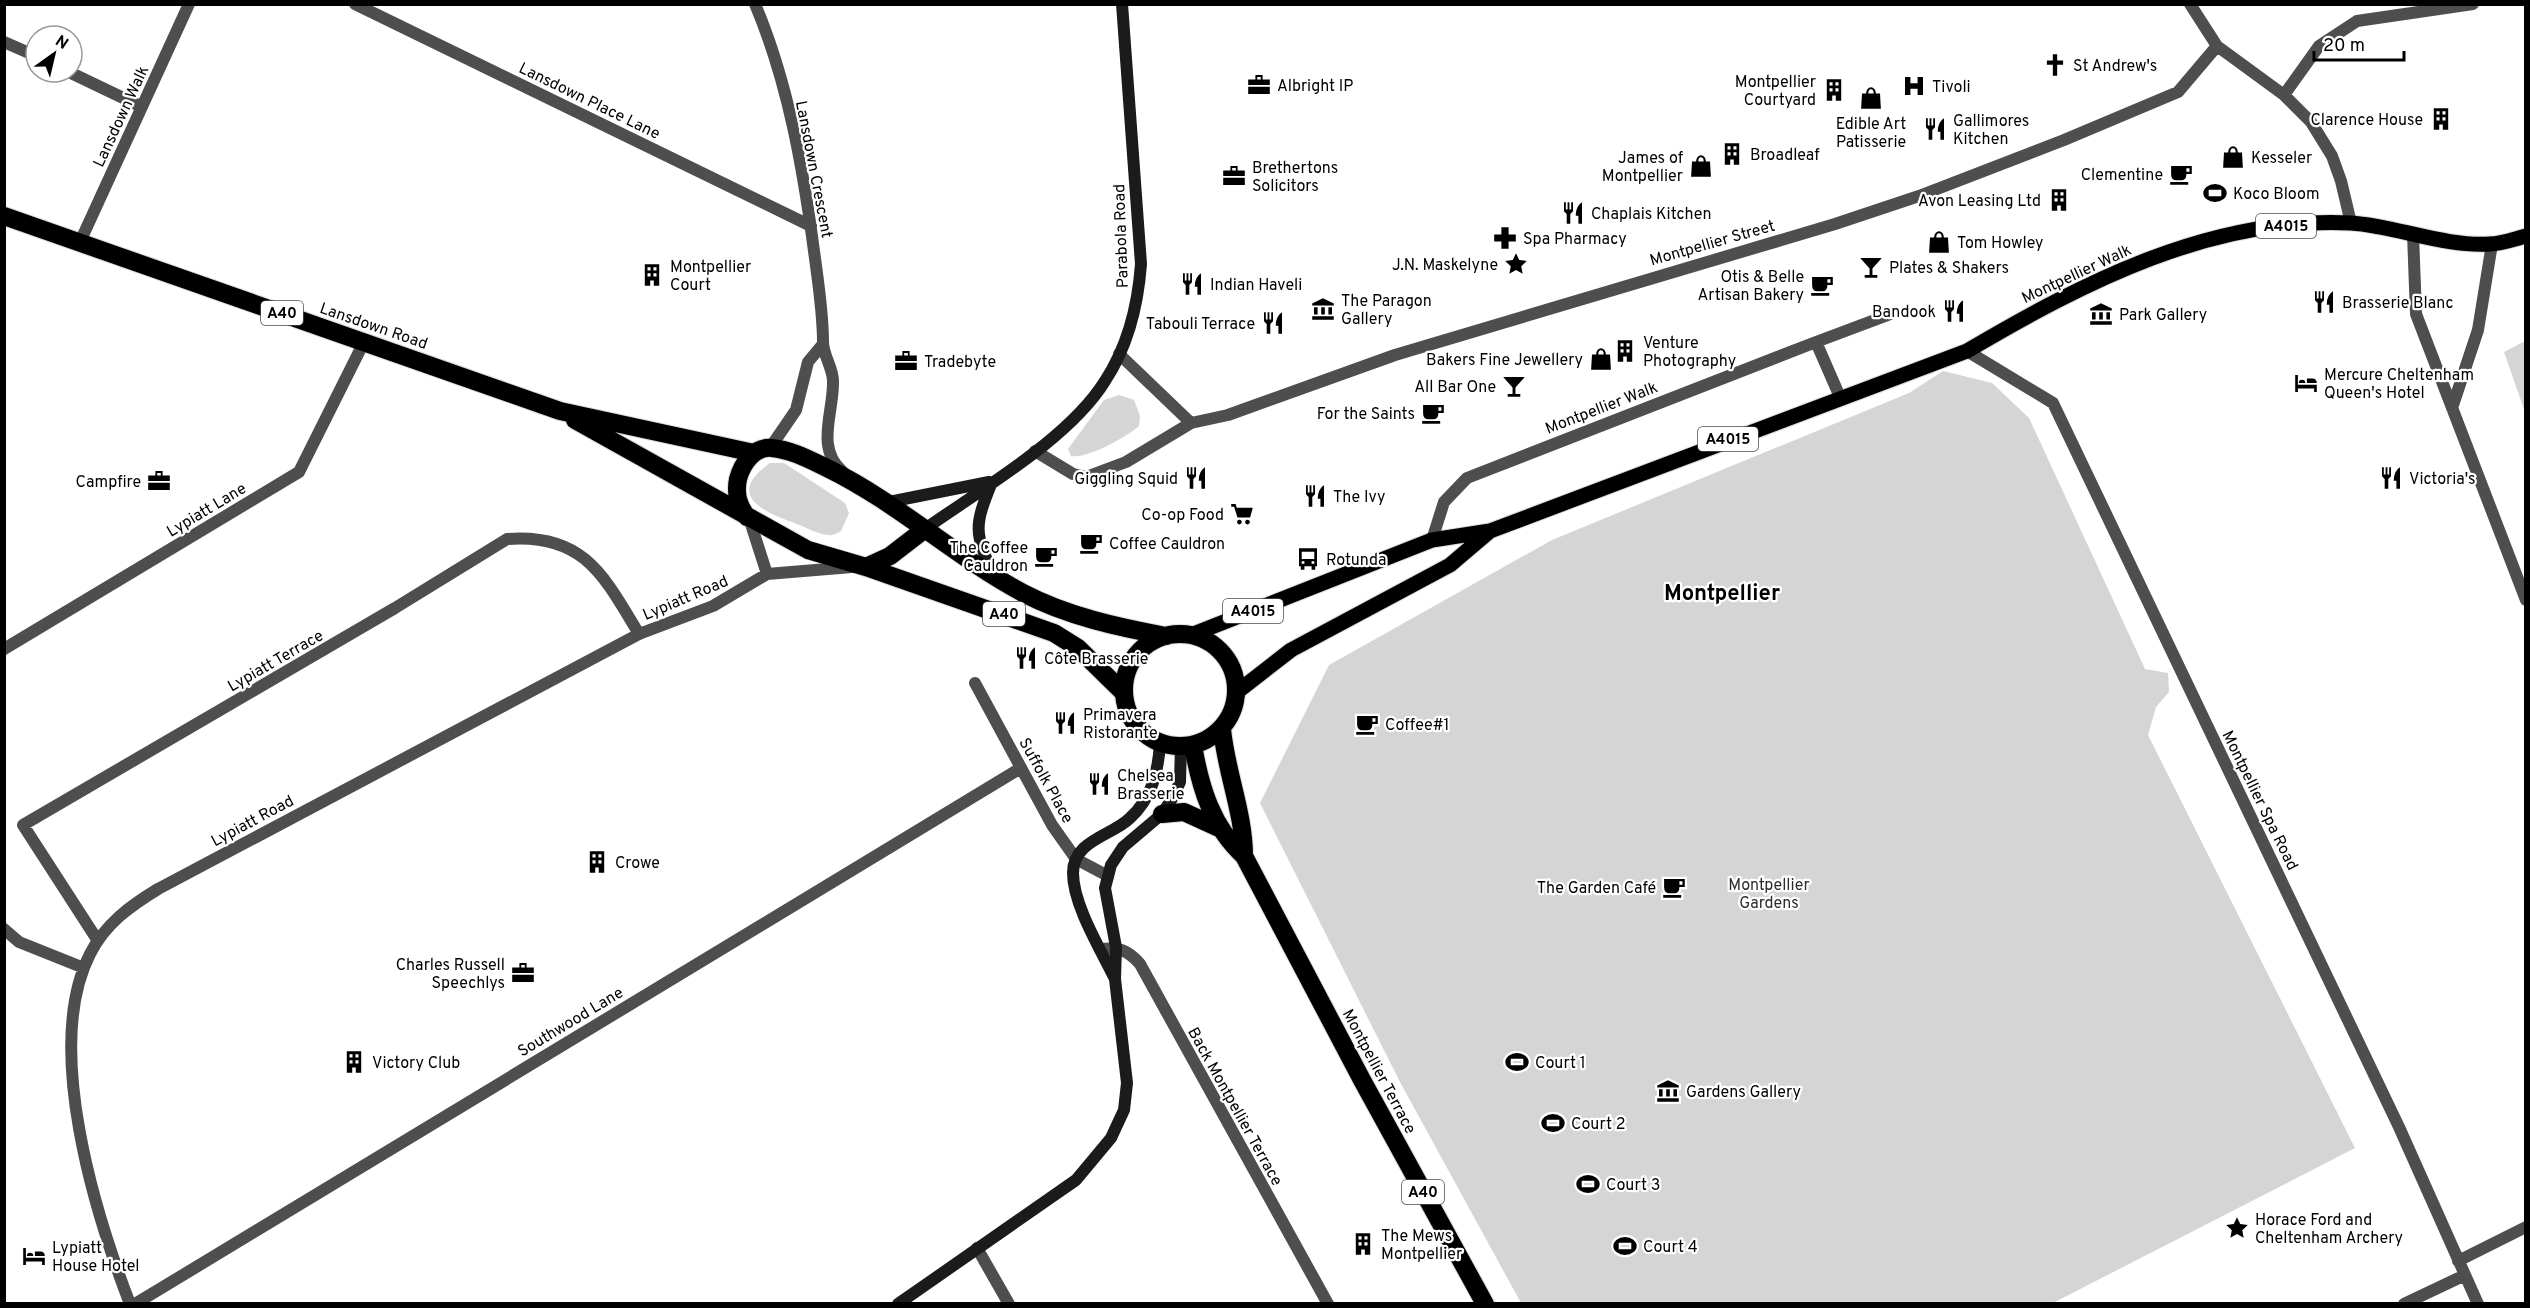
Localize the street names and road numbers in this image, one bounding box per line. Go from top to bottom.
street label: Lansdown Place Lane [515,59,663,145]
street label: Lansdown Walk [90,63,154,171]
street label: Lansdown Crescent [790,99,836,240]
street label: Parabola Road [1110,183,1134,288]
road number: A4015 [2256,214,2316,238]
street label: Montpellier Street [1648,217,1777,271]
street label: Montpellier Walk [2019,241,2135,309]
street label: Lansdown Road [317,299,430,355]
road number: A40 [261,301,303,325]
street label: Montpellier Walk [1543,378,1661,440]
road number: A4015 [1698,427,1758,451]
street label: Lypiatt Lane [164,479,250,542]
street label: Lypiatt Road [640,572,732,626]
road number: A4015 [1223,599,1283,623]
road number: A40 [983,602,1025,626]
street label: Lypiatt Terrace [225,626,327,697]
street label: Montpellier Spa Road [2217,728,2302,874]
street label: Suffolk Place [1014,735,1077,827]
street label: Lypiatt Road [208,792,298,852]
street label: Southwood Lane [515,983,627,1062]
street label: Montpellier Terrace [1337,1006,1420,1138]
street label: Back Montpellier Terrace [1182,1024,1286,1190]
road number: A40 [1402,1180,1444,1204]

